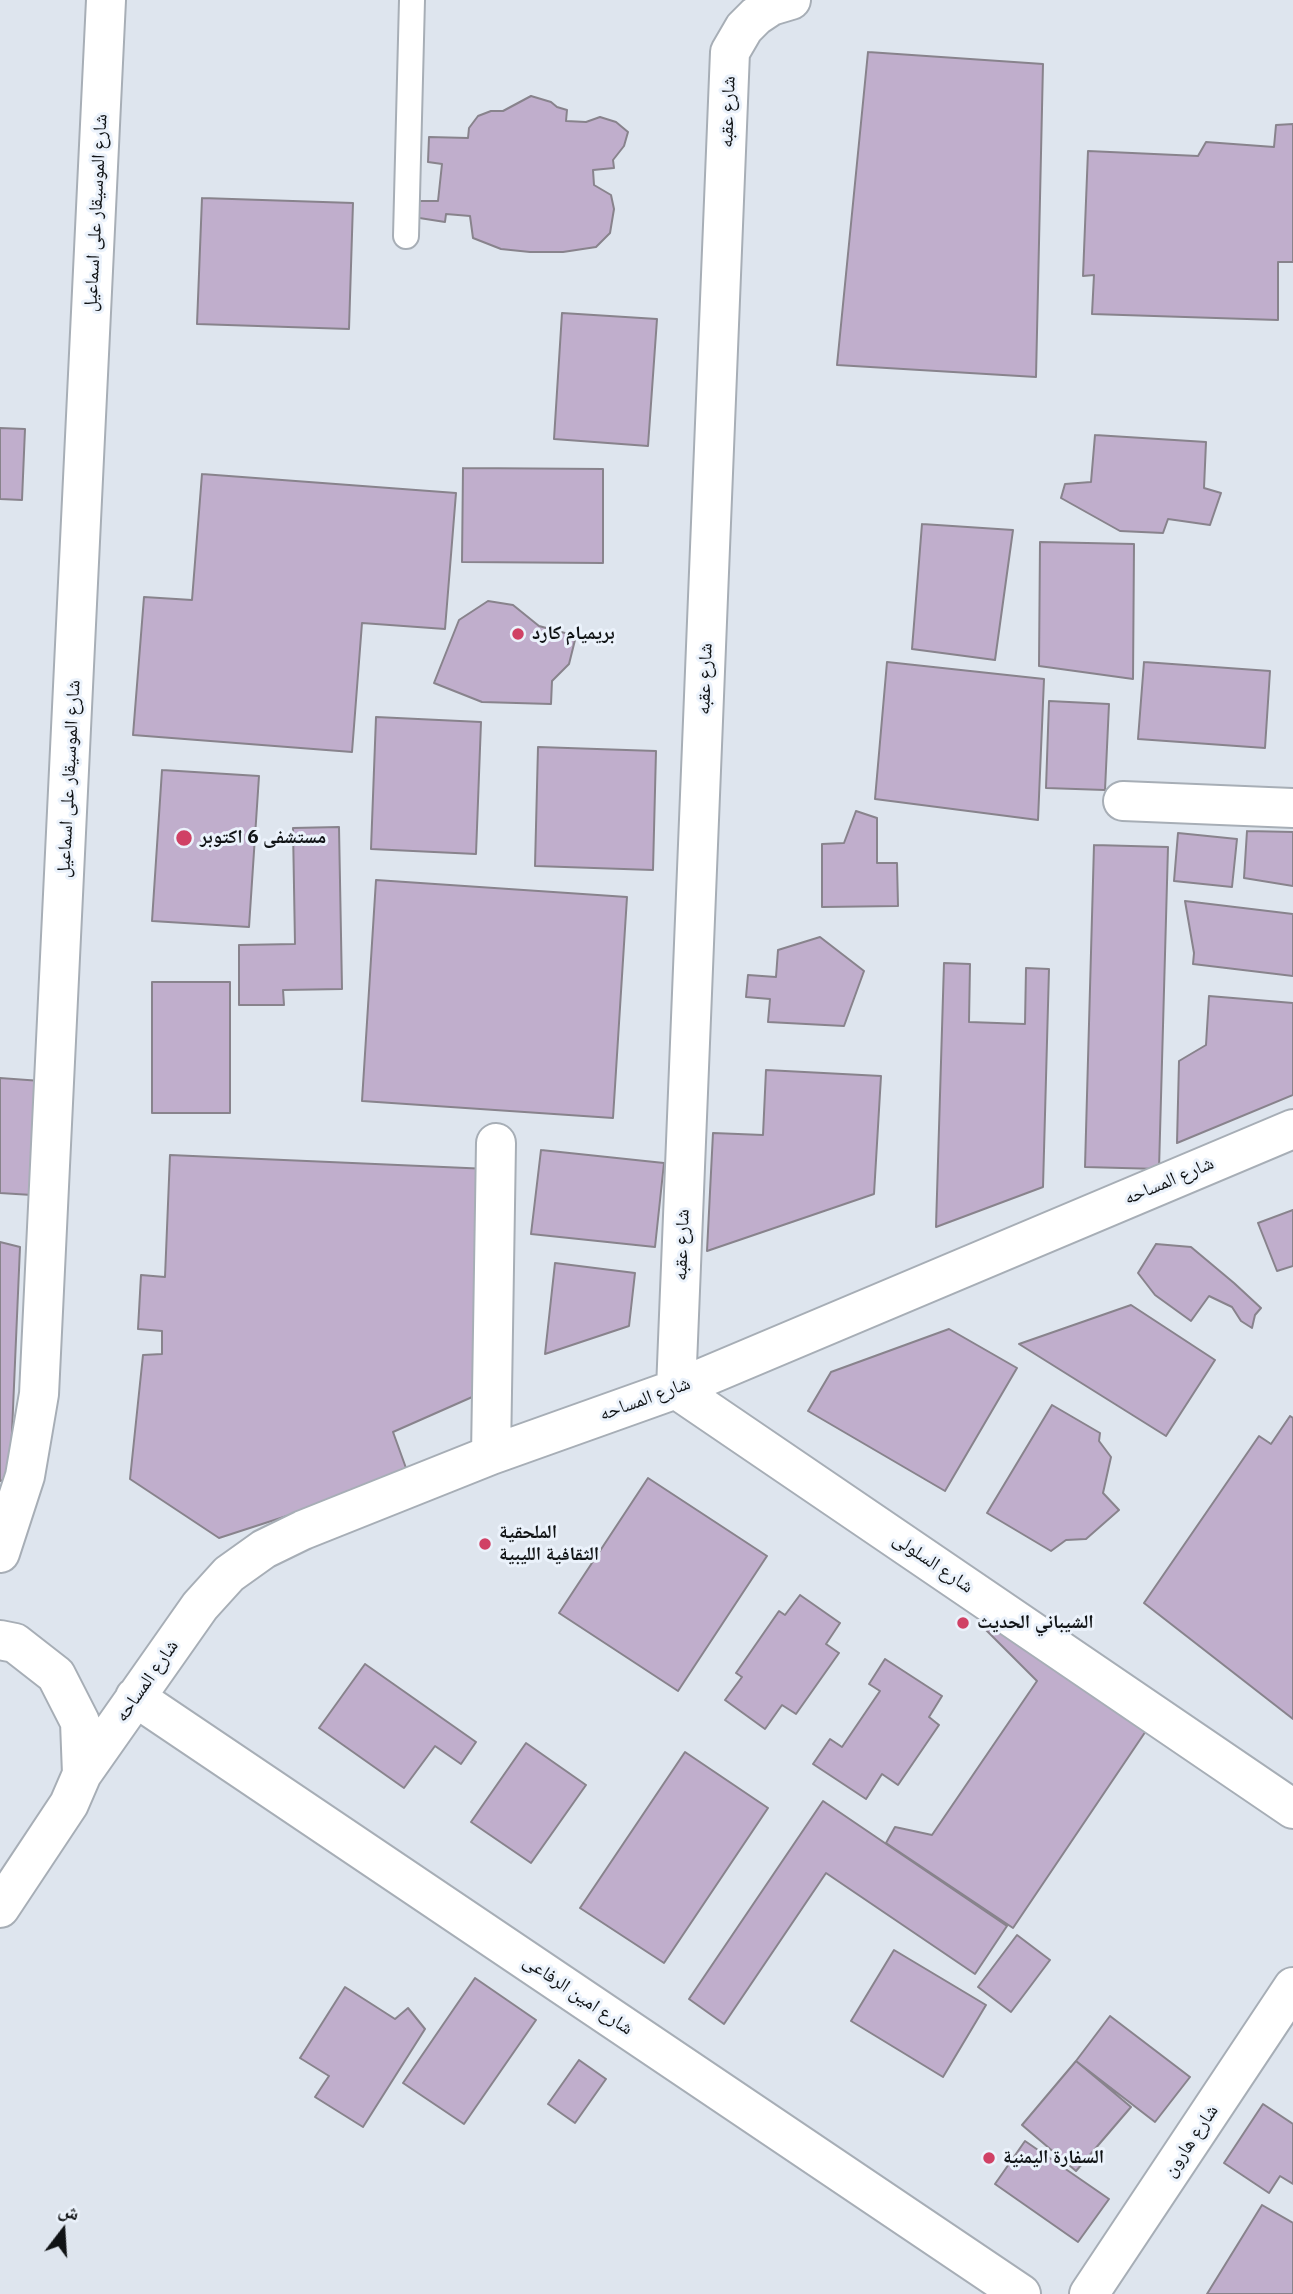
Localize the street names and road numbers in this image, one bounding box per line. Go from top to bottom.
street label: شارع عقبه [715,76,741,148]
street label: شارع الموسيقار على اسماعيل [79,113,113,313]
street label: شارع عقبه [692,643,718,715]
street label: شارع الموسيقار على اسماعيل [52,679,86,879]
street label: شارع المساحه [1121,1152,1217,1210]
street label: شارع عقبه [669,1209,695,1281]
street label: شارع المساحه [596,1372,694,1426]
street label: شارع السلولى [888,1528,978,1598]
street label: شارع المساحه [110,1636,184,1726]
street label: شارع امين الرفاعى [519,1950,637,2040]
street label: شارع هارون [1159,2100,1223,2182]

